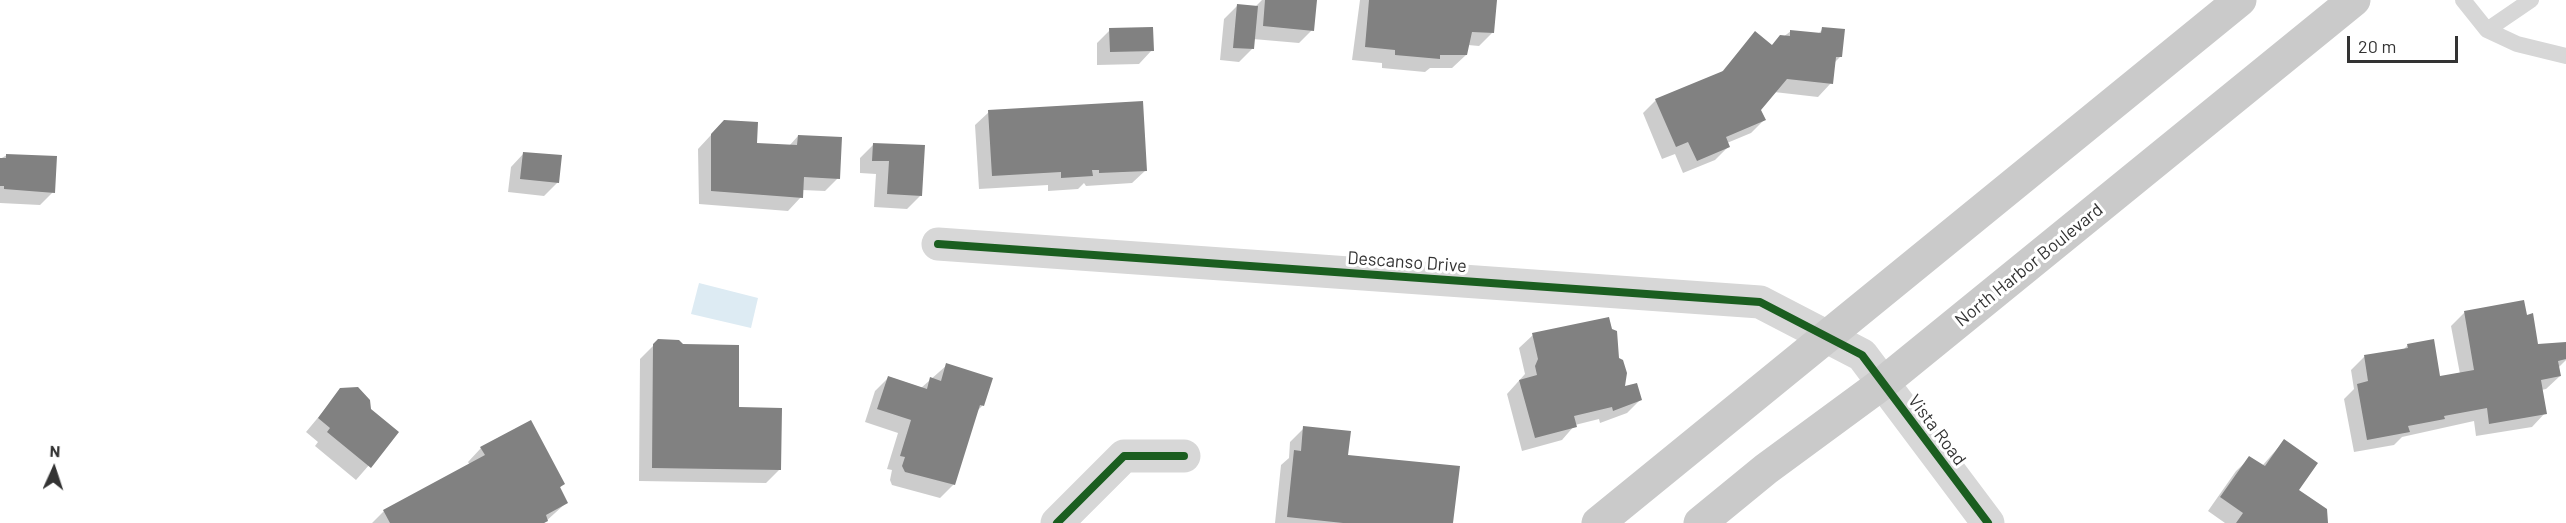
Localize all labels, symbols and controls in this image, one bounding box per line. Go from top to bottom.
scale bar [2350,24,2461,62]
text: 20 m [2358,35,2396,57]
street label: North Harbor Boulevard [1951,199,2107,331]
street label: Descanso Drive [1347,247,1467,277]
street label: Vista Road [1903,390,1971,470]
north arrow [24,439,84,499]
text: N [49,441,61,460]

